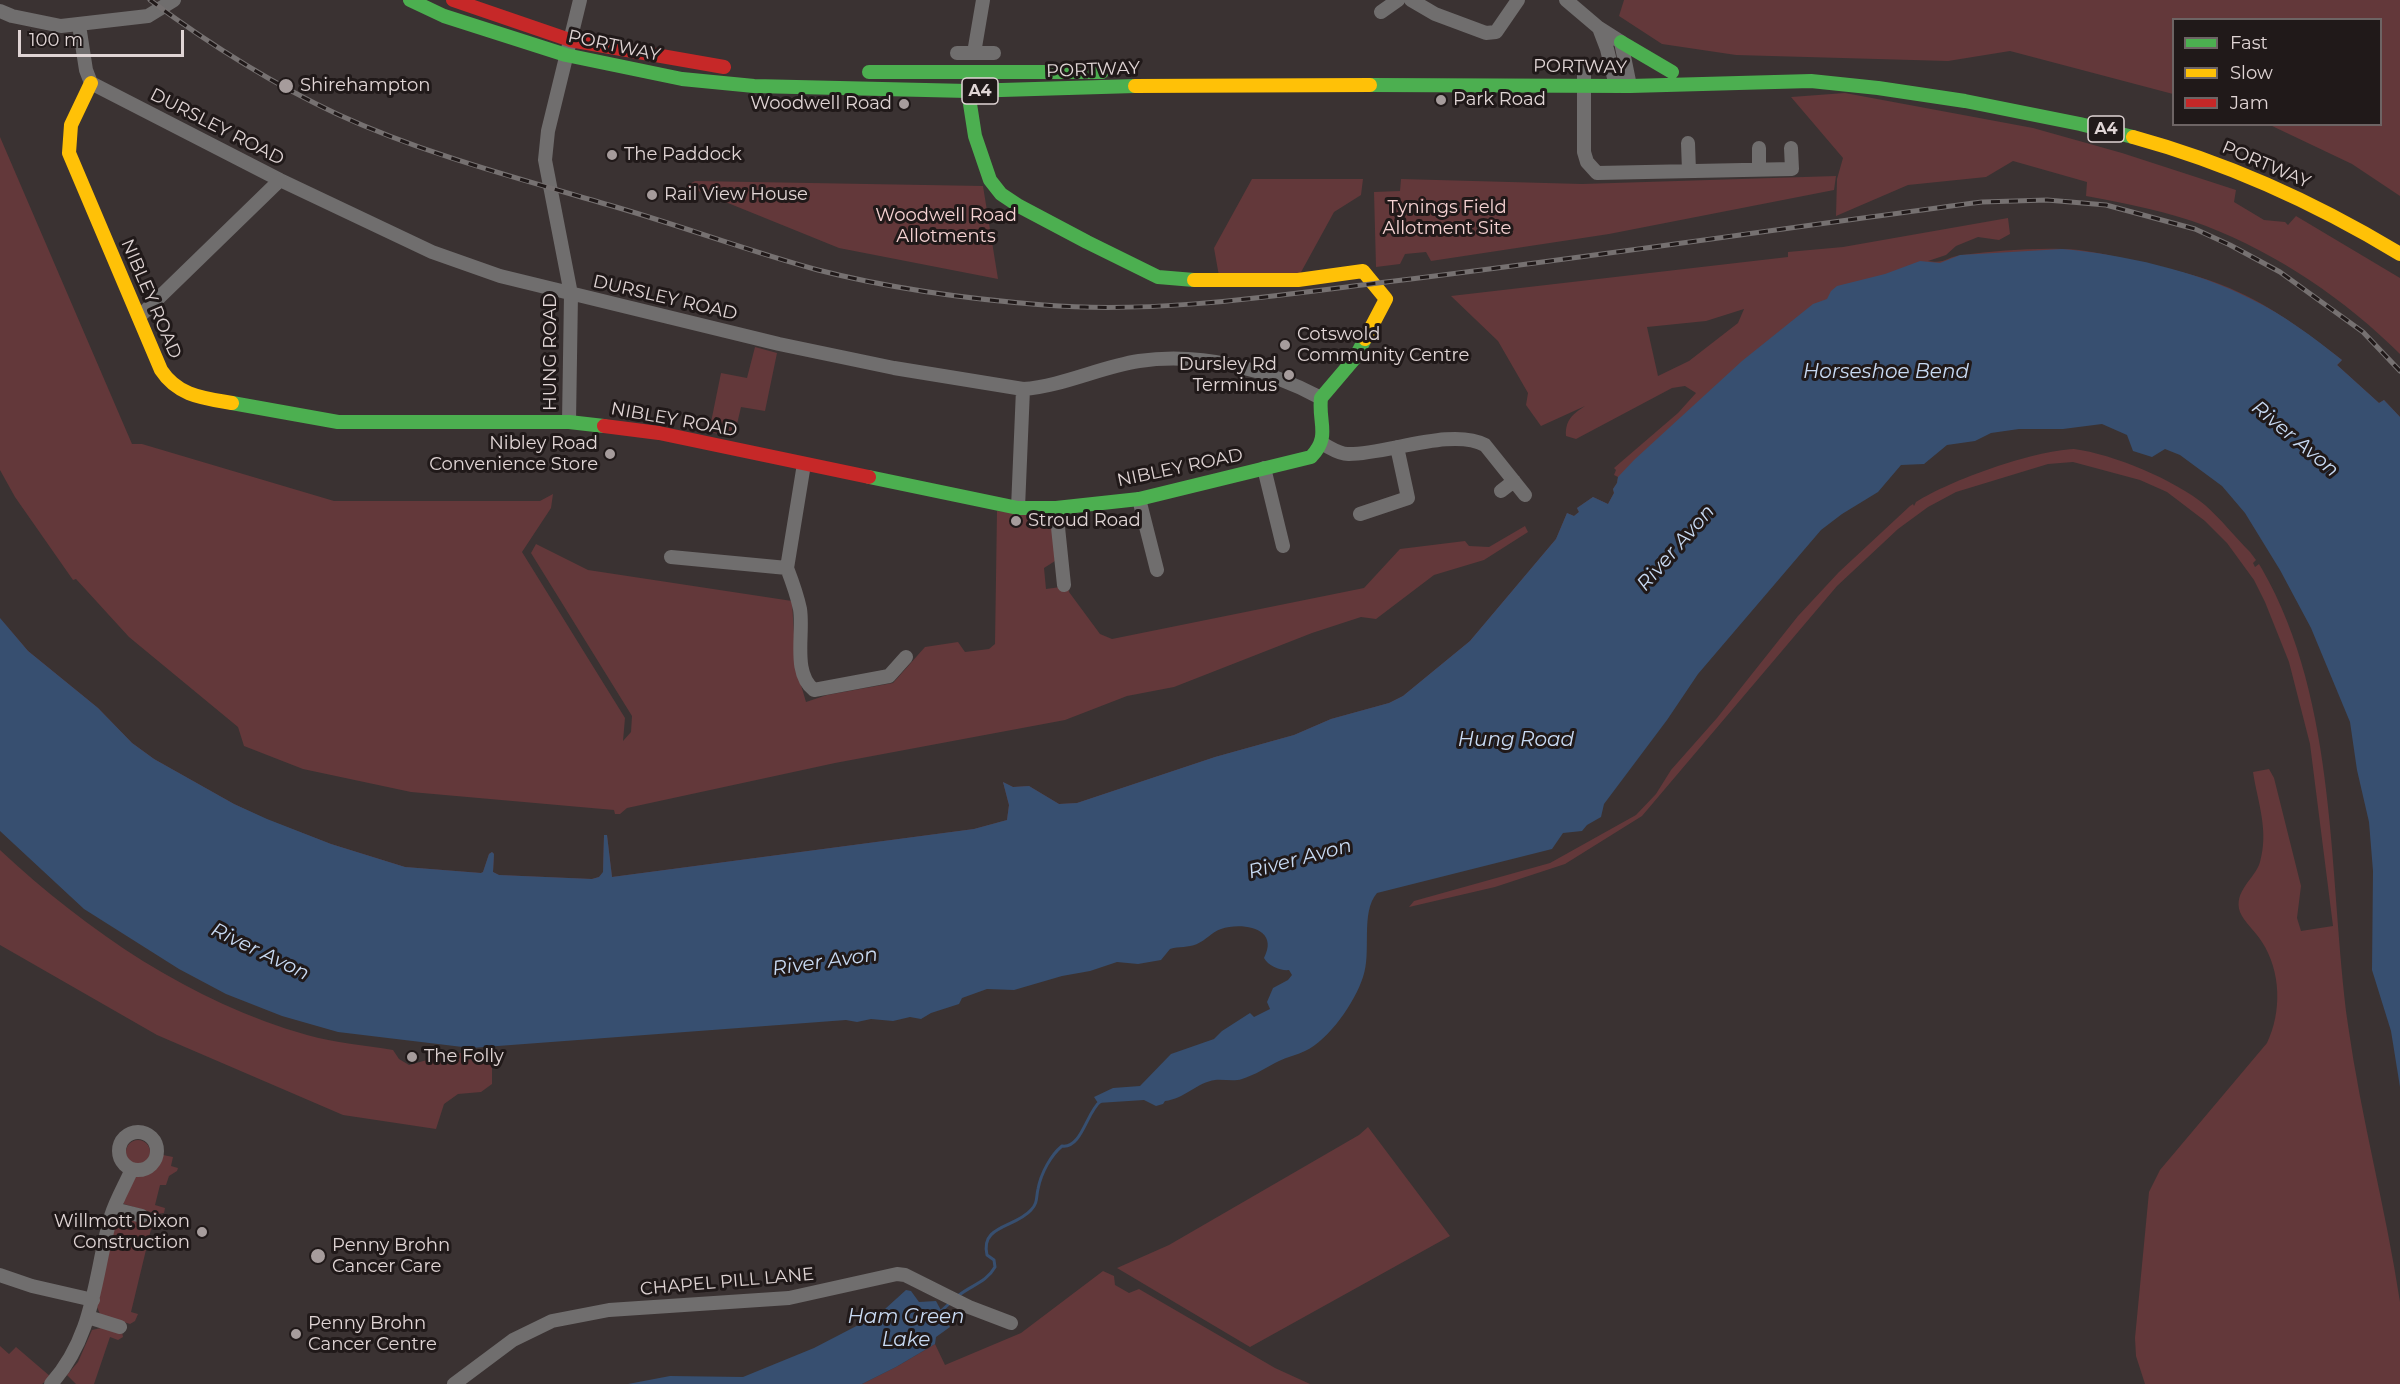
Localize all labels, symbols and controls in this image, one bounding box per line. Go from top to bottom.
scale bar [21,18,188,56]
legend [2172,18,2382,126]
street label: PORTWAY [566,26,662,66]
text: 100 m [29,29,83,51]
text: Fast [2230,32,2268,54]
street label: PORTWAY [1533,55,1627,79]
street label: PORTWAY [1046,58,1140,82]
text: Slow [2230,62,2273,84]
place label: Shirehampton [300,75,430,97]
marker: Shirehampton [277,77,295,95]
road number: A4 [962,78,998,104]
street label: DURSLEY ROAD [146,84,288,170]
place label: Park Road [1453,89,1546,111]
text: Jam [2230,92,2269,114]
place label: Woodwell Road [750,93,892,115]
marker: Park Road [1434,93,1448,107]
marker: Woodwell Road [897,97,911,111]
road number: A4 [2088,116,2124,142]
street label: PORTWAY [2219,137,2313,193]
place label: The Paddock [624,144,742,166]
marker: The Paddock [605,148,619,162]
place label: Rail View House [664,184,808,206]
marker: Rail View House [645,188,659,202]
park label: Tynings Field Allotment Site [1383,197,1511,240]
park label: Woodwell Road Allotments [875,205,1017,248]
street label: NIBLEY ROAD [116,236,186,362]
street label: DURSLEY ROAD [591,271,739,325]
street label: HUNG ROAD [540,293,562,411]
place label: Cotswold Community Centre [1297,324,1469,366]
marker: Cotswold Community Centre [1278,338,1292,352]
place label: Dursley Rd Terminus [1179,354,1277,397]
water label: Horseshoe Bend [1803,360,1969,384]
marker: Dursley Rd Terminus [1282,368,1296,382]
water label: River Avon [2247,396,2343,482]
street label: NIBLEY ROAD [609,398,739,442]
place label: Nibley Road Convenience Store [429,433,598,476]
street label: NIBLEY ROAD [1115,444,1245,492]
marker: Nibley Road Convenience Store [603,447,617,461]
water label: River Avon [1632,500,1720,596]
place label: Stroud Road [1028,510,1141,532]
marker: Stroud Road [1009,514,1023,528]
water label: Hung Road [1458,728,1574,752]
water label: River Avon [1246,834,1354,884]
water label: River Avon [207,918,313,986]
water label: River Avon [771,943,879,981]
place label: The Folly [424,1046,504,1068]
marker: The Folly [405,1050,419,1064]
place label: Willmott Dixon Construction [54,1211,190,1254]
marker: Willmott Dixon Construction [195,1225,209,1239]
place label: Penny Brohn Cancer Care [332,1235,450,1278]
marker: Penny Brohn Cancer Care [309,1247,327,1265]
street label: CHAPEL PILL LANE [639,1264,815,1300]
water label: Ham Green Lake [847,1305,965,1352]
place label: Penny Brohn Cancer Centre [308,1313,437,1356]
marker: Penny Brohn Cancer Centre [289,1327,303,1341]

